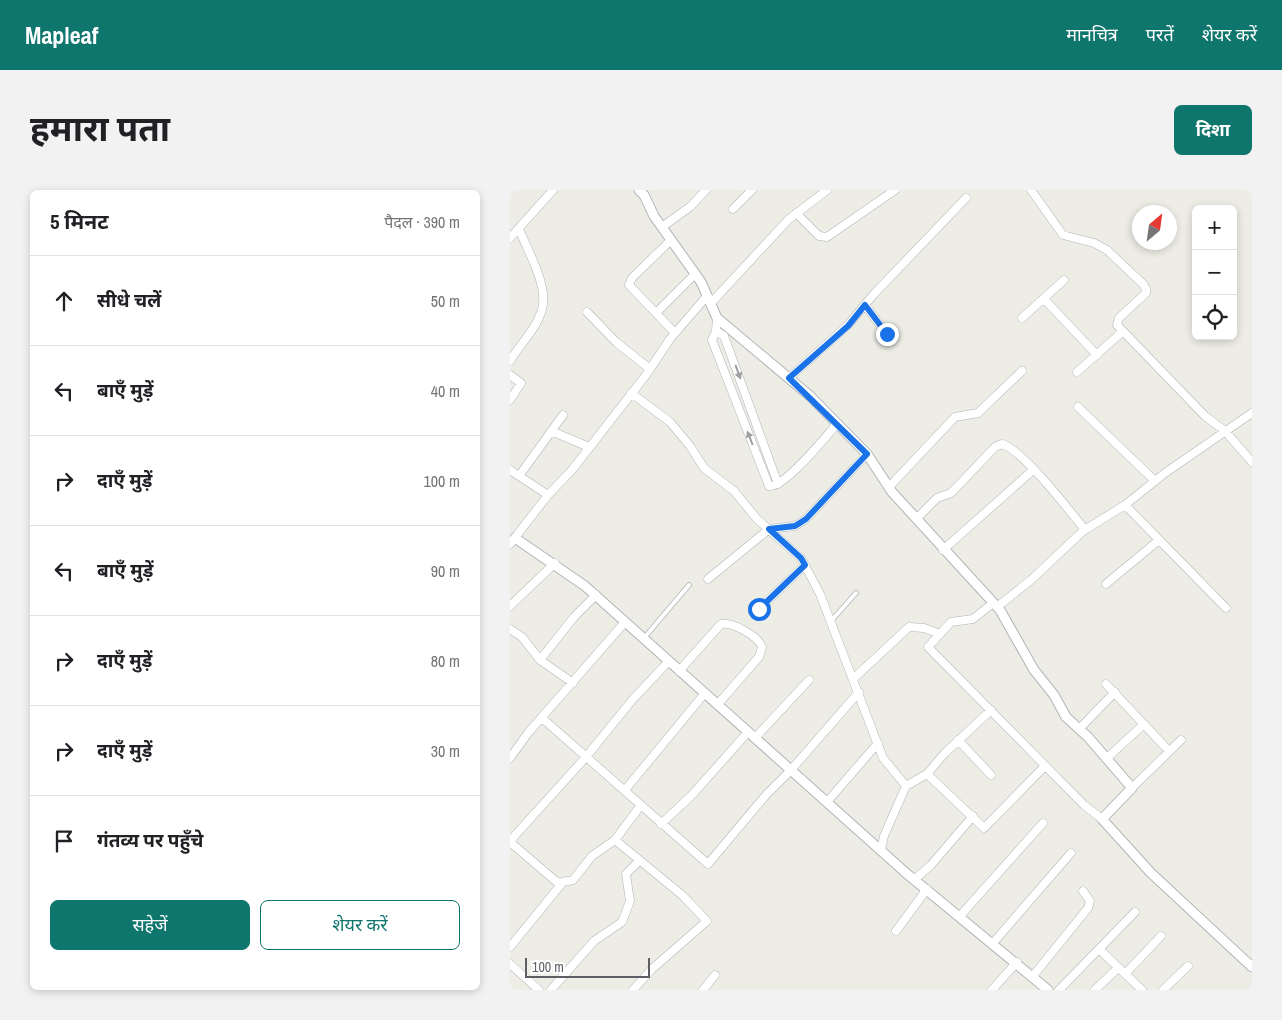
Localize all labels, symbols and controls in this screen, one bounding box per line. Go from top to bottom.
text: Mapleaf [25,19,98,51]
text: मानचित्र [1066,22,1118,47]
text: परतें [1146,22,1174,47]
text: शेयर करें [1202,22,1257,47]
text: हमारा पता [30,105,170,152]
button: दिशा [1174,105,1252,155]
north arrow [1132,205,1177,250]
map controls [1192,205,1237,340]
button: + [1192,205,1237,250]
text: 5 मिनट [50,207,108,236]
text: पैदल · 390 m [384,211,460,233]
button: − [1192,250,1237,295]
icon: ahead [50,287,78,315]
text: सीधे चलें [97,287,161,313]
text: 50 m [431,290,460,312]
button: locate [1192,295,1237,340]
route end [876,323,899,346]
one-way arrow [735,365,742,380]
icon: left [50,377,78,405]
text: बाएँ मुड़ें [97,377,153,403]
text: 40 m [431,380,460,402]
one-way arrow [745,431,753,445]
icon: right [50,467,78,495]
text: दाएँ मुड़ें [97,467,152,493]
text: 100 m [424,470,460,492]
icon: left [50,557,78,585]
text: बाएँ मुड़ें [97,557,153,583]
text: 90 m [431,560,460,582]
route start [748,598,771,621]
icon: right [50,647,78,675]
text: दाएँ मुड़ें [97,647,152,673]
text: 80 m [431,650,460,672]
icon: right [50,737,78,765]
text: दाएँ मुड़ें [97,737,152,763]
text: 30 m [431,740,460,762]
icon: arrive [50,827,78,855]
text: गंतव्य पर पहुँचे [97,827,203,853]
button: सहेजें [50,900,250,950]
button: शेयर करें [260,900,460,950]
scale bar [525,955,650,978]
text: 100 m [532,958,564,976]

